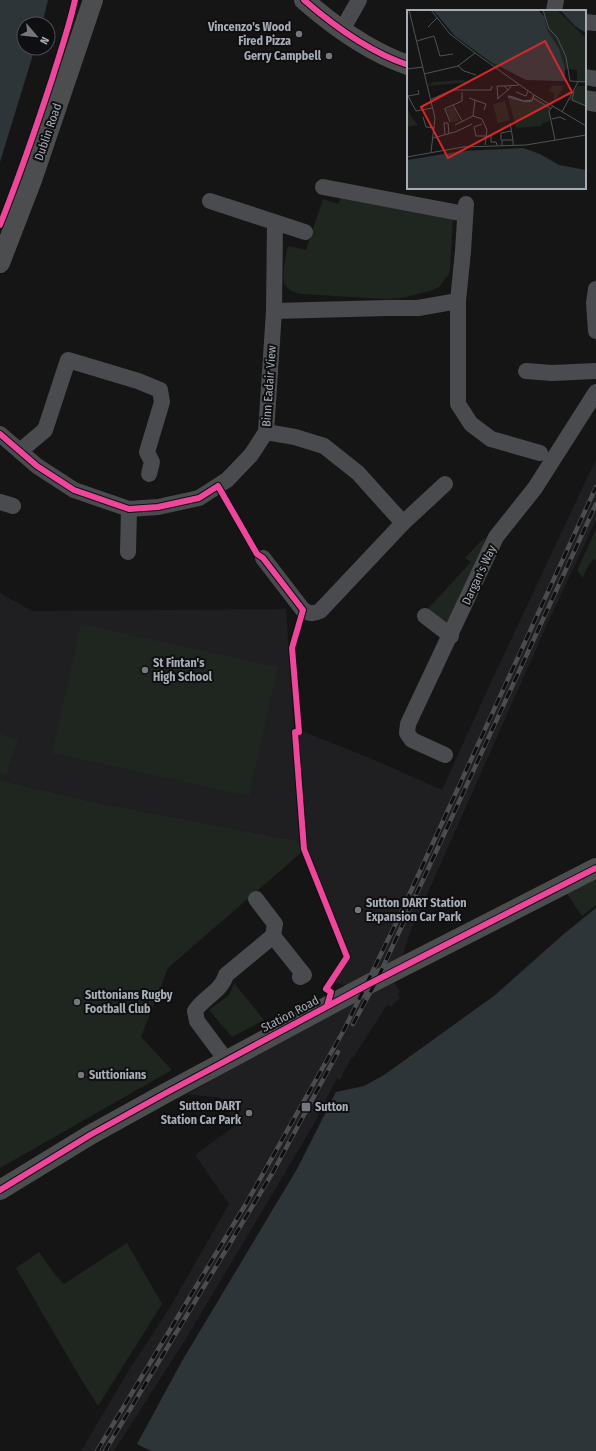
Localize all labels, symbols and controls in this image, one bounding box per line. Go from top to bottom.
inset map [407,10,586,189]
north arrow [16,16,56,56]
place label: Vincenzo's Wood Fired Pizza [207,20,291,48]
marker: Vincenzo's Wood Fired Pizza [294,29,304,39]
text: N [37,34,52,46]
place label: Gerry Campbell [244,49,322,63]
marker: Gerry Campbell [324,51,334,61]
street label: Dublin Road [32,101,64,163]
street label: Binn Eadair View [259,345,279,427]
street label: Dargan's Way [459,542,499,607]
place label: St Fintan's High School [153,656,213,684]
marker: St Fintan's High School [140,665,150,675]
place label: Sutton DART Station Expansion Car Park [366,896,467,924]
marker: Sutton DART Station Expansion Car Park [353,905,363,915]
place label: Suttonians Rugby Football Club [85,988,173,1016]
street label: Station Road [259,993,321,1035]
marker: Suttonians Rugby Football Club [72,997,82,1007]
place label: Suttionians [89,1068,147,1082]
marker: Suttionians [76,1070,86,1080]
place label: Sutton DART Station Car Park [161,1099,242,1127]
place label: Sutton [315,1100,348,1114]
marker: Sutton [300,1101,312,1113]
marker: Sutton DART Station Car Park [244,1108,254,1118]

